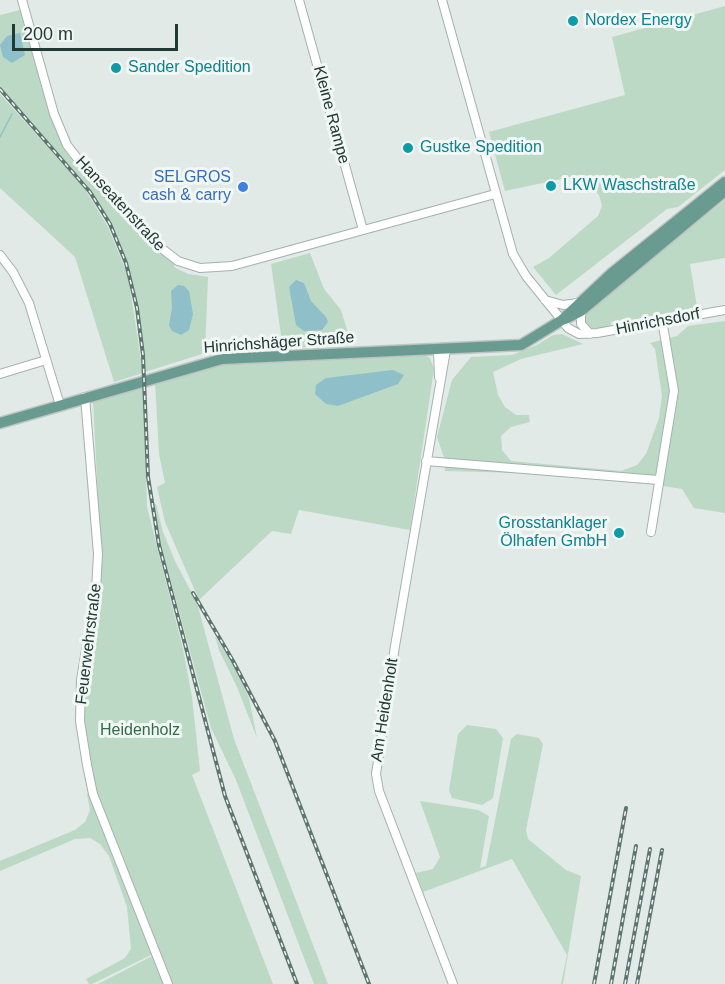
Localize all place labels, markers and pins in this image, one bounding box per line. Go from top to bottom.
place label: Nordex Energy [585,11,692,31]
marker: Nordex Energy [566,14,580,28]
place label: Sander Spedition [128,58,251,78]
marker: Sander Spedition [109,61,123,75]
place label: Gustke Spedition [420,138,542,158]
marker: Gustke Spedition [401,141,415,155]
place label: SELGROS cash & carry [142,168,231,206]
place label: LKW Waschstraße [563,176,696,196]
marker: LKW Waschstraße [544,179,558,193]
marker: SELGROS cash & carry [236,180,250,194]
place label: Grosstanklager Ölhafen GmbH [499,514,607,552]
marker: Grosstanklager Ölhafen GmbH [612,526,626,540]

